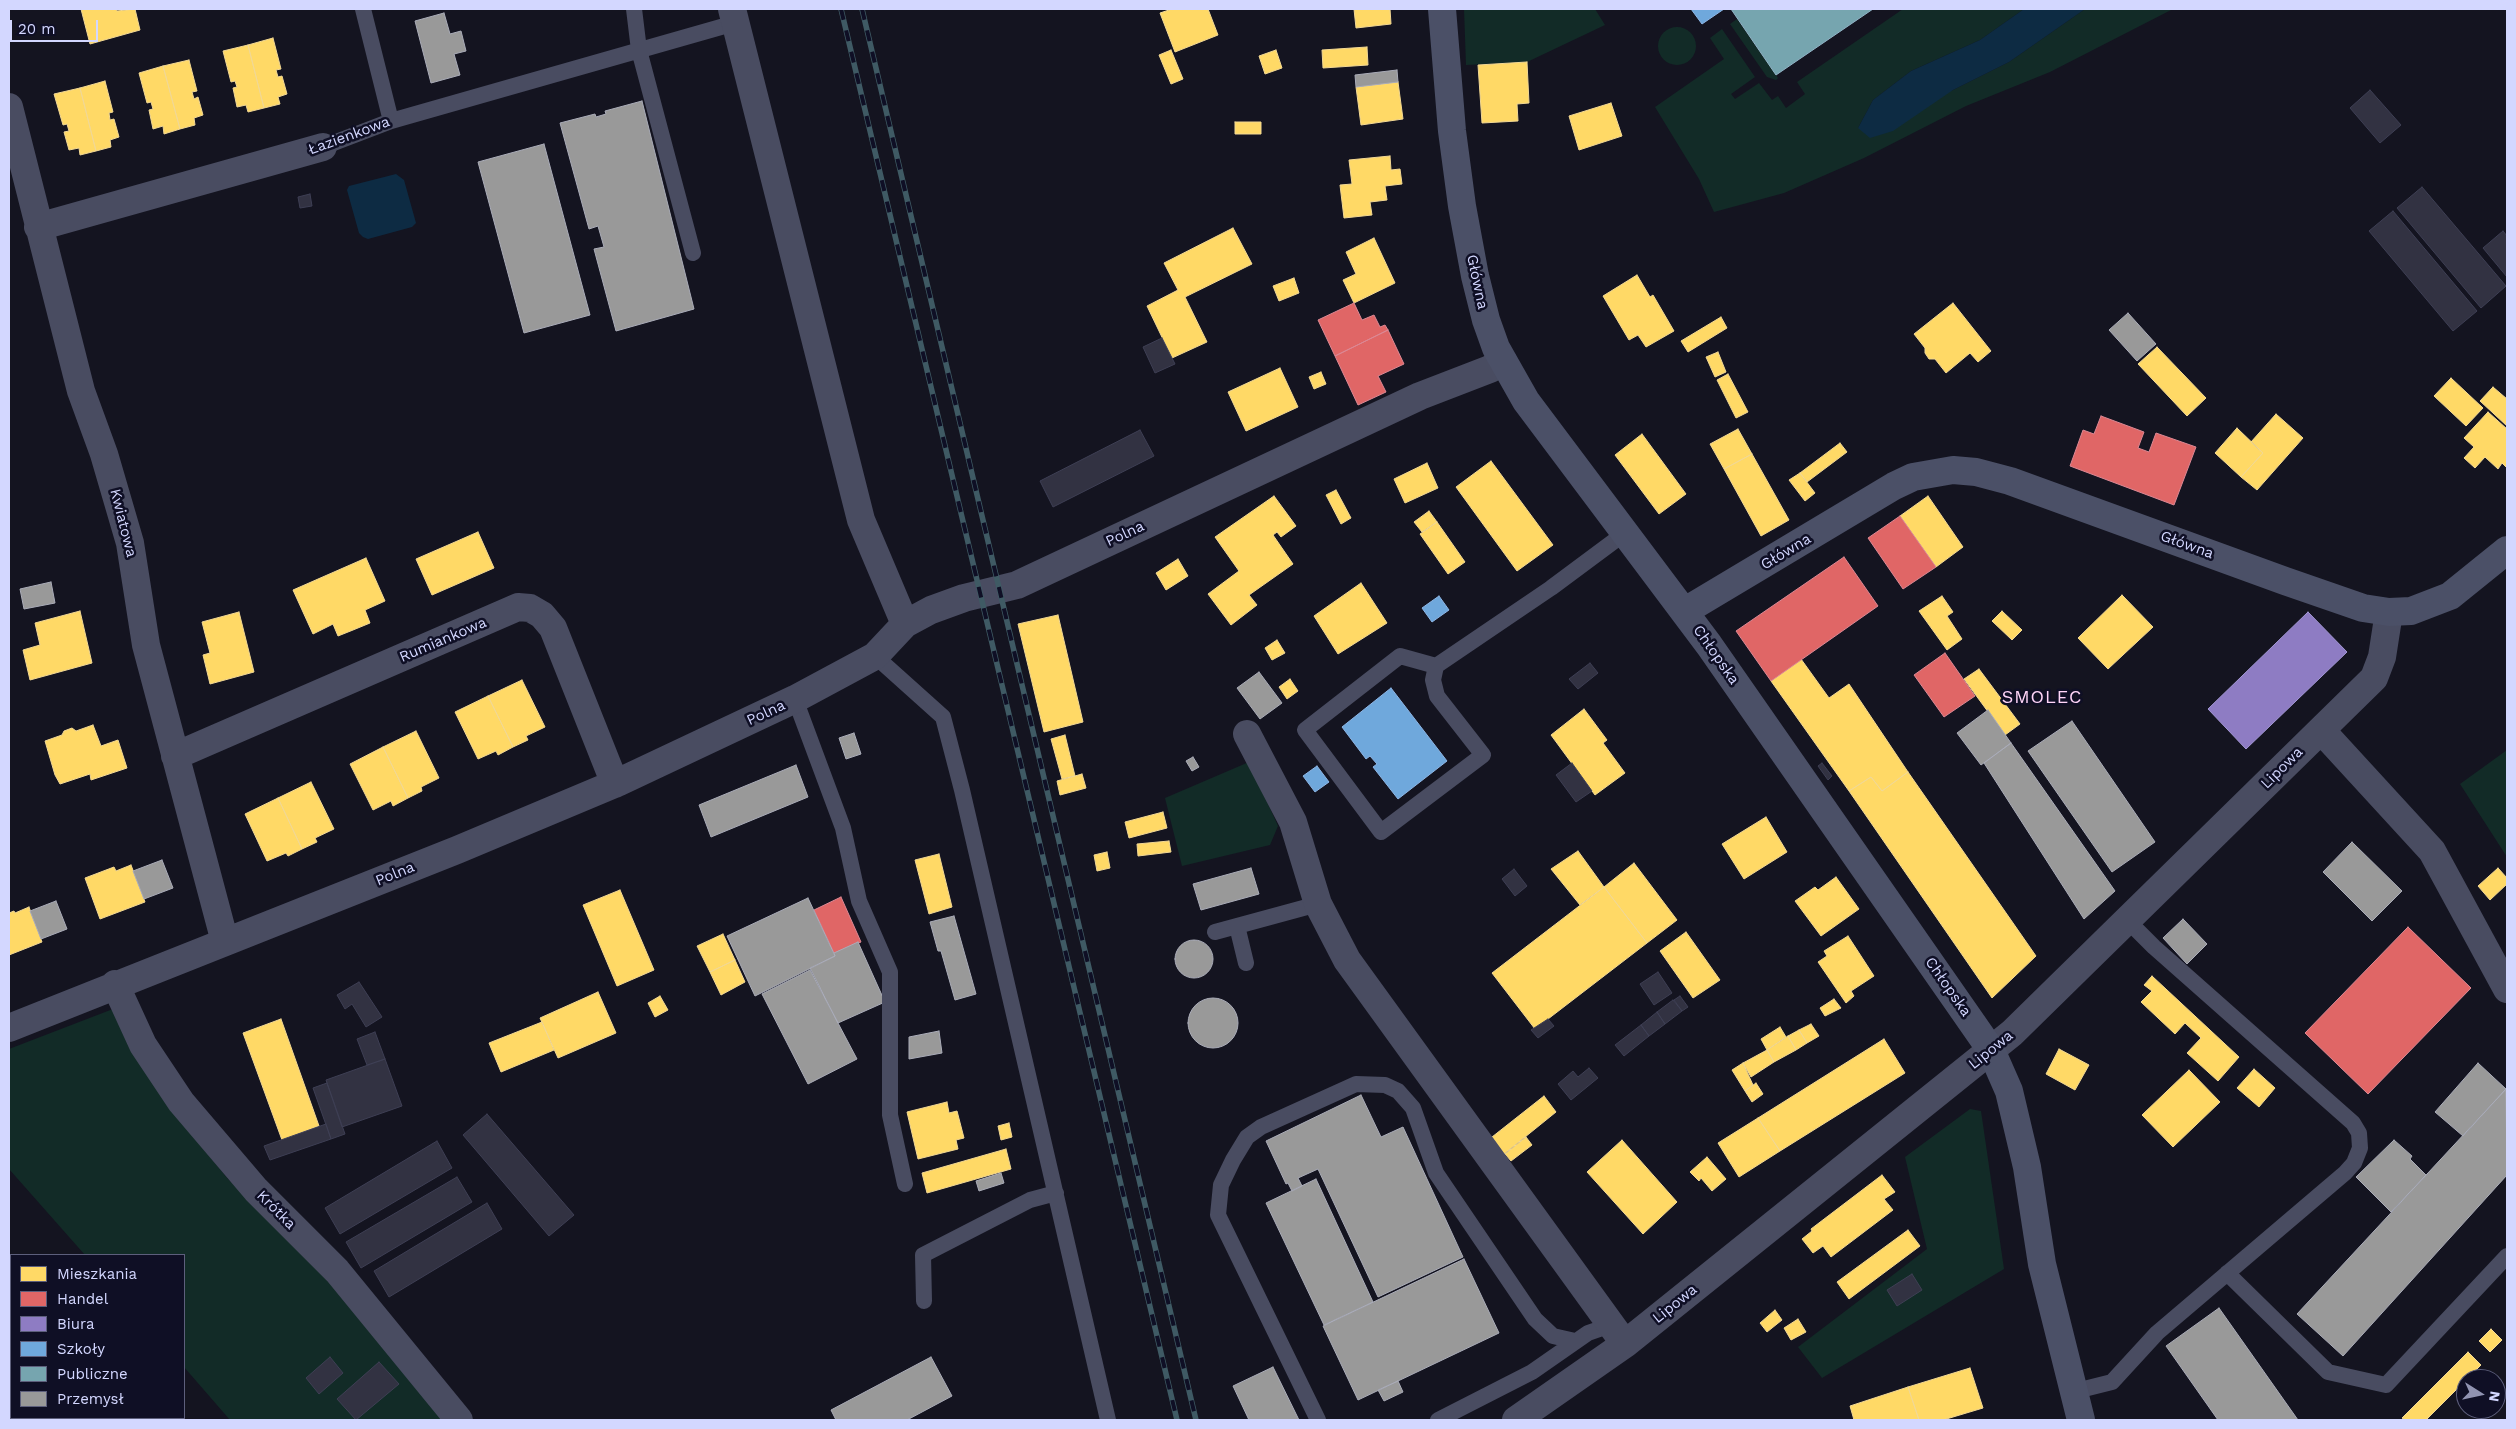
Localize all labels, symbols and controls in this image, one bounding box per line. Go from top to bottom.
scale bar [12,10,100,42]
text: 20 m [18,20,56,38]
street label: Łazienkowa [306,113,392,159]
street label: Główna [1462,253,1492,311]
street label: Kwiatowa [106,487,140,559]
street label: Polna [1103,517,1147,551]
street label: Główna [2158,527,2216,563]
street label: Główna [1758,530,1814,574]
street label: Rumiankowa [397,614,489,666]
street label: Chłopska [1689,622,1743,688]
district label: SMOLEC [2001,687,2083,709]
street label: Polna [744,696,788,730]
street label: Lipowa [2257,743,2307,793]
street label: Polna [373,858,417,890]
street label: Chłopska [1921,954,1975,1020]
street label: Lipowa [1965,1027,2017,1073]
street label: Krótka [253,1187,299,1233]
legend [10,1254,185,1419]
text: Mieszkania [57,1265,137,1283]
street label: Lipowa [1649,1281,1701,1327]
text: Handel [57,1290,108,1308]
text: Biura [57,1315,94,1333]
text: Szkoły [57,1340,105,1358]
text: Publiczne [57,1365,128,1383]
north arrow [2456,1369,2506,1419]
text: Przemysł [57,1390,124,1408]
text: N [2486,1390,2504,1403]

